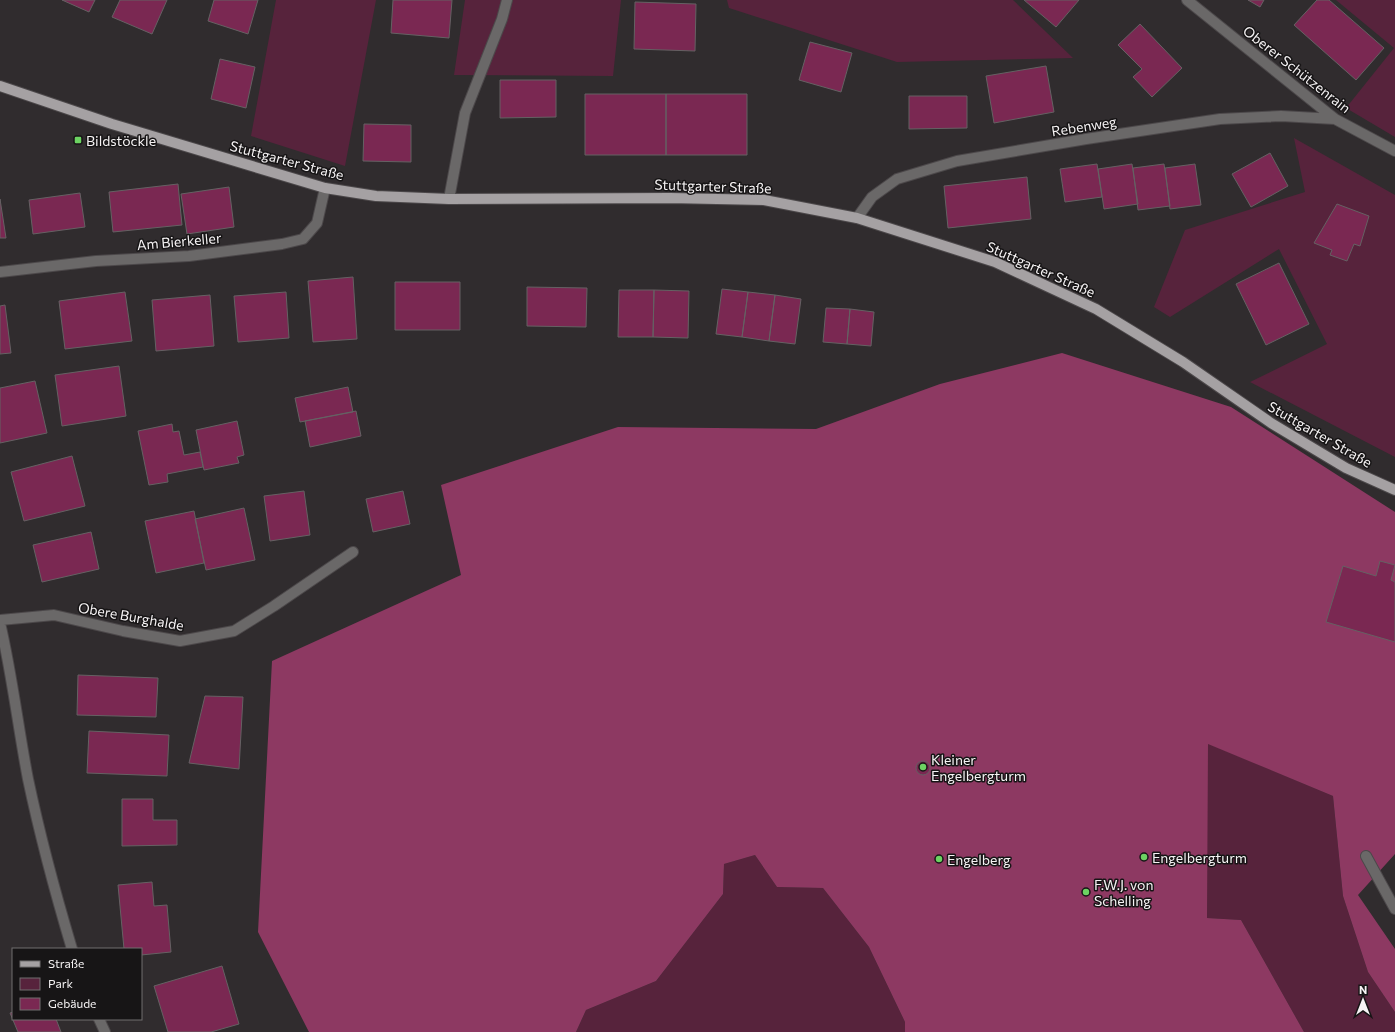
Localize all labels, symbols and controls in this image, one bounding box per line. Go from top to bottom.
street label: Oberer Schützenrain [1240,22,1354,116]
street label: Rebenweg [1050,112,1118,140]
place label: Bildstöckle [86,132,156,149]
marker: Bildstöckle [73,135,83,145]
street label: Stuttgarter Straße [228,137,346,183]
street label: Stuttgarter Straße [654,175,772,197]
street label: Am Bierkeller [136,229,222,253]
street label: Stuttgarter Straße [984,237,1098,301]
street label: Stuttgarter Straße [1265,397,1375,471]
street label: Obere Burghalde [77,598,185,634]
place label: Kleiner Engelbergturm [931,751,1026,784]
marker: Kleiner Engelbergturm [918,762,928,772]
place label: Engelbergturm [1152,849,1247,866]
place label: Engelberg [947,851,1011,868]
marker: Engelbergturm [1139,852,1149,862]
marker: Engelberg [934,854,944,864]
place label: F.W.J. von Schelling [1094,876,1153,909]
marker: F.W.J. von Schelling [1081,887,1091,897]
legend [12,948,142,1020]
text: Straße [48,956,84,970]
text: Park [48,976,74,990]
north arrow [1343,980,1383,1020]
text: N [1359,983,1367,996]
text: Gebäude [48,996,96,1010]

